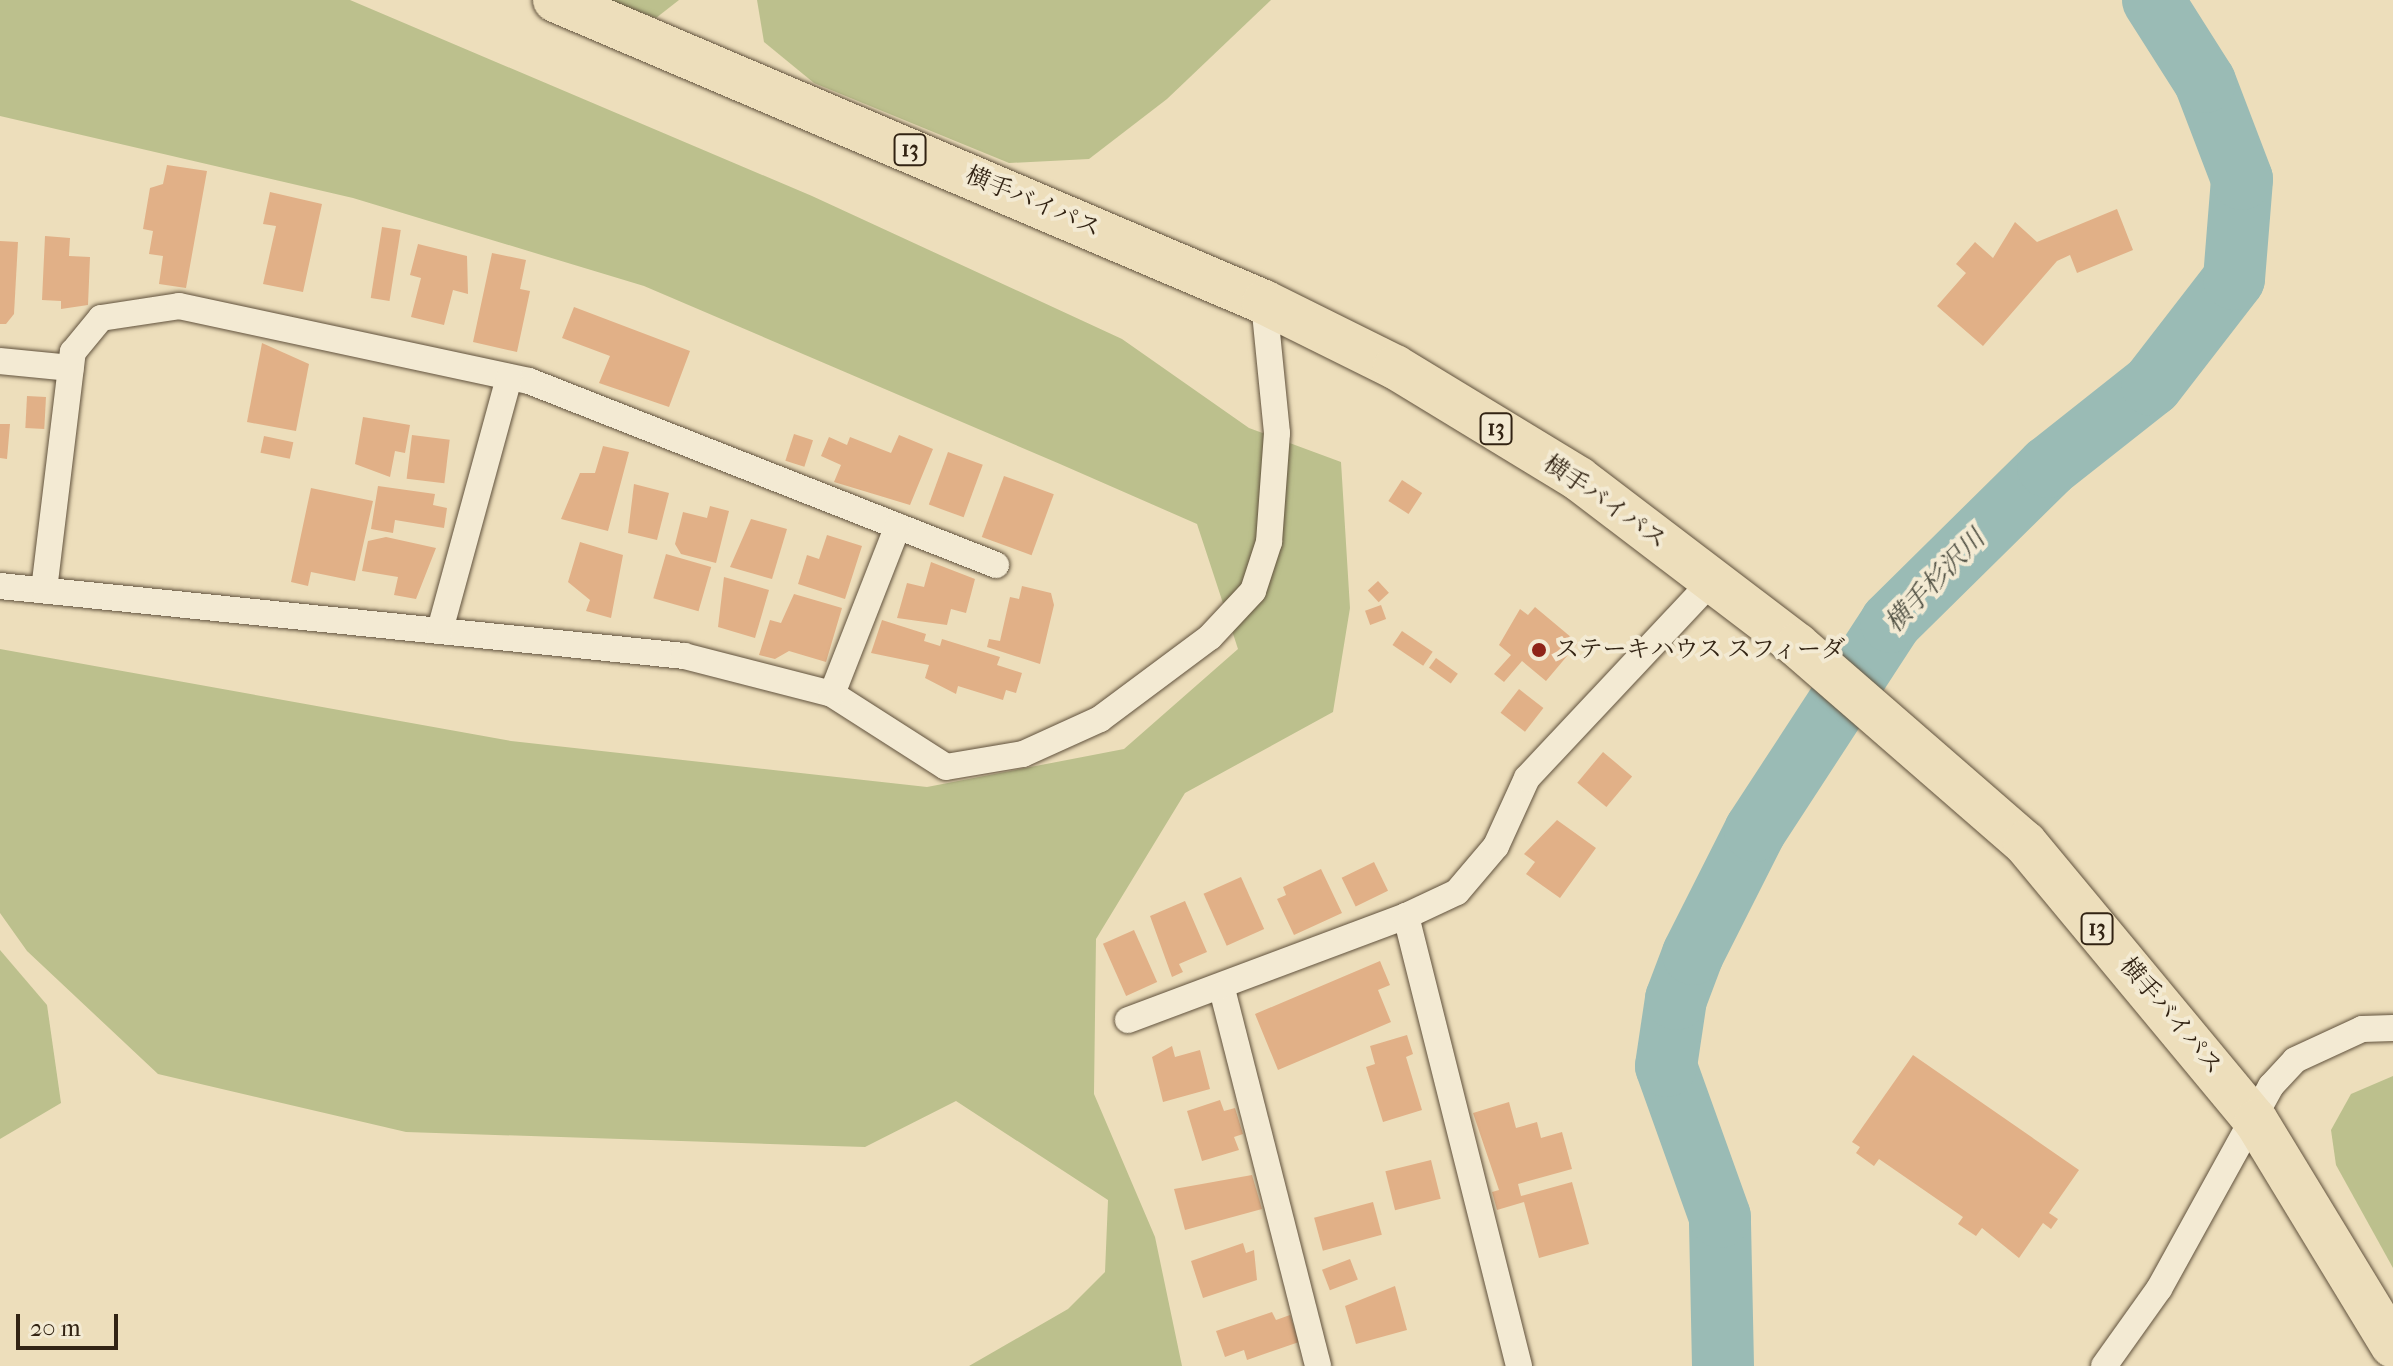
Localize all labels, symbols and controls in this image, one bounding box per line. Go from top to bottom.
road number: 13 [892,132,928,168]
street label: 横手バイパス [961,161,1105,243]
road number: 13 [1478,411,1514,447]
street label: 横手バイパス [1538,449,1672,555]
water label: 横手杉沢川 [1879,523,1991,639]
place label: ステーキハウス スフィーダ [1555,636,1848,664]
marker: ステーキハウス スフィーダ [1530,641,1548,659]
road number: 13 [2079,911,2115,947]
street label: 横手バイパス [2114,952,2228,1080]
scale bar [20,1298,122,1348]
text: 20 m [30,1314,81,1342]

